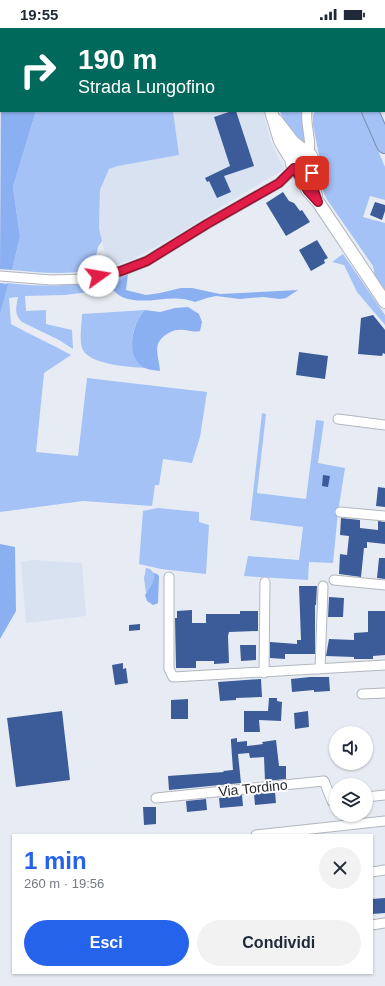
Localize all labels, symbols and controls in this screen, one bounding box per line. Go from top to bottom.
text: 19:55 [20,6,58,23]
icon: right [12,44,64,96]
text: 190 m [78,44,157,75]
text: Strada Lungofino [78,77,215,97]
pin [295,156,329,190]
icon: arrive [301,162,323,184]
position arrow [77,255,119,297]
map controls [329,726,373,822]
button: sound [329,726,373,770]
street label: Via Tordino [218,776,289,800]
button: layers [329,778,373,822]
text: 1 min [24,847,87,874]
button: close [319,847,361,889]
text: 260 m · 19:56 [24,876,104,891]
button: Esci [24,920,189,966]
button: Condividi [197,920,361,966]

